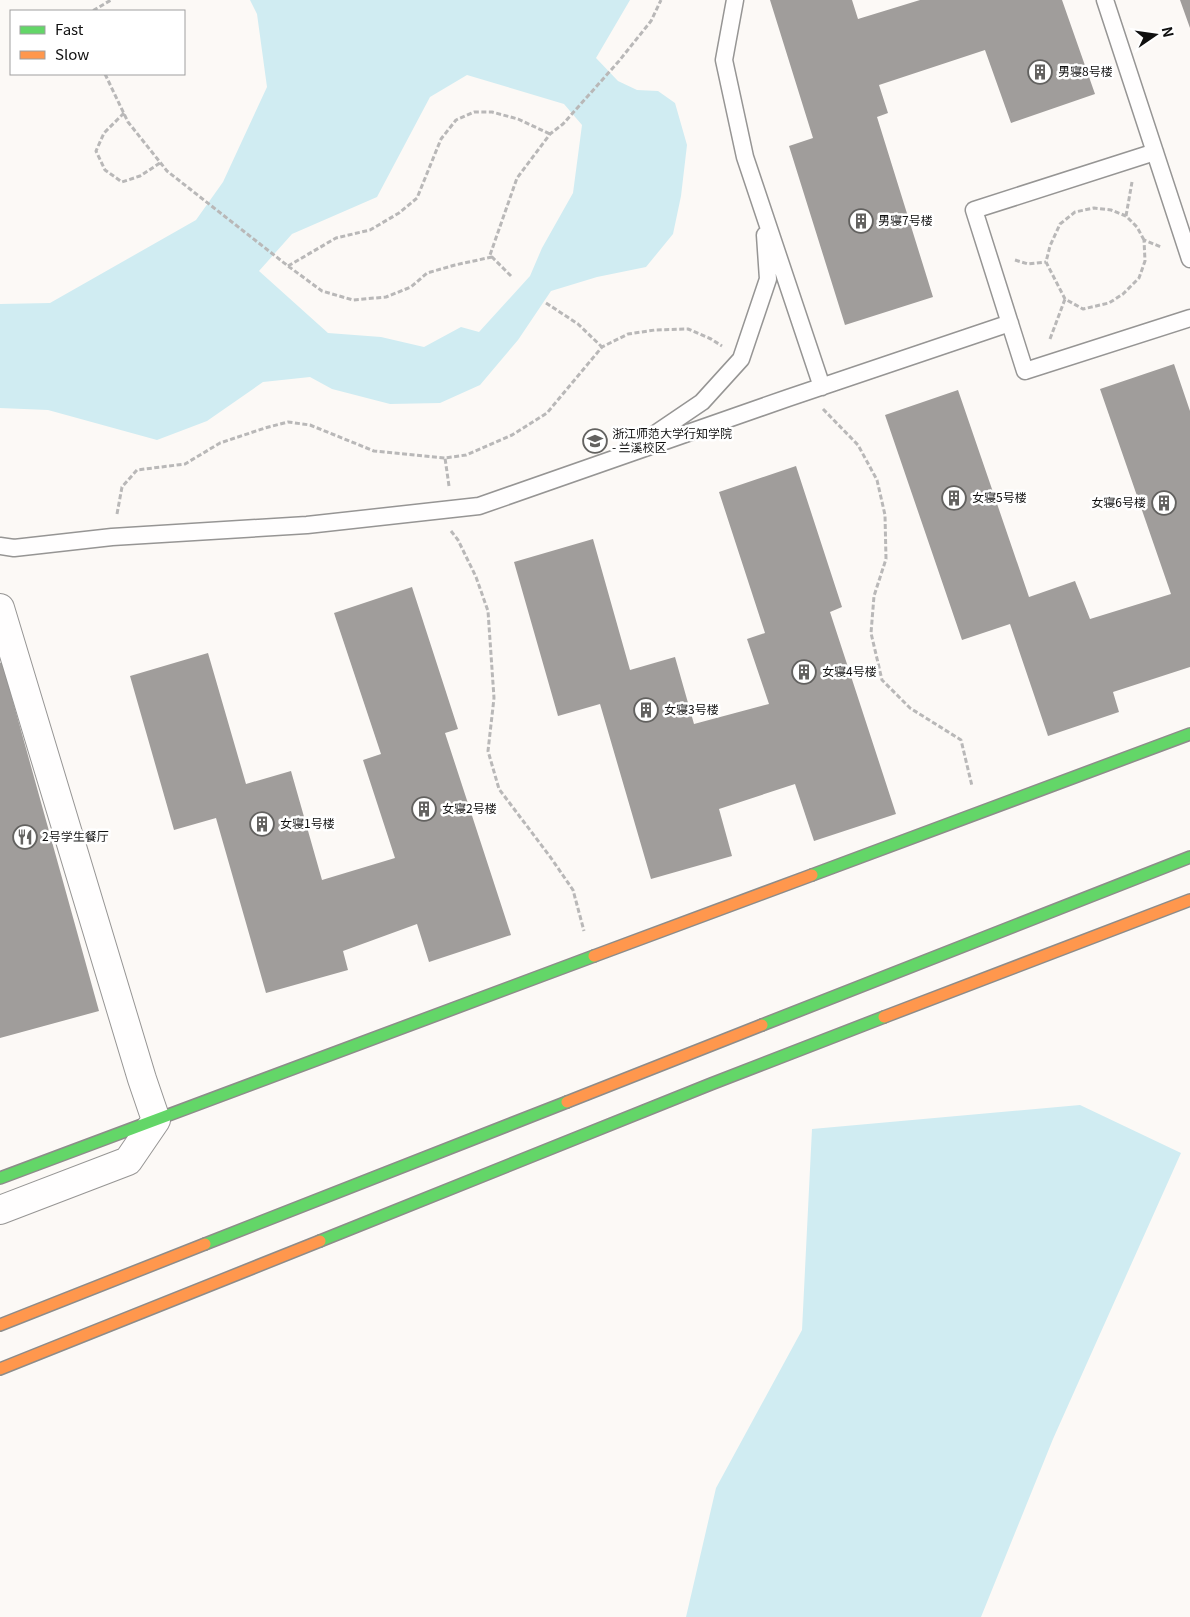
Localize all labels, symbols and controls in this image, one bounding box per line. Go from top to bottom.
legend [10,10,185,75]
north arrow [1130,10,1180,60]
text: Fast [55,18,84,39]
text: N [1158,24,1180,39]
text: Slow [55,43,89,64]
building icon: 男寝8号楼 [1027,59,1053,85]
place label: 男寝8号楼 [1058,62,1113,79]
building icon: 男寝7号楼 [848,208,874,234]
place label: 男寝7号楼 [878,211,933,228]
place label: 浙江师范大学行知学院 - 兰溪校区 [612,424,732,455]
school or university icon: 浙江师范大学行知学院 - 兰溪校区 [582,428,608,454]
building icon: 女寝5号楼 [941,485,967,511]
place label: 女寝5号楼 [972,488,1027,505]
building icon: 女寝6号楼 [1151,490,1177,516]
place label: 女寝6号楼 [1091,493,1146,510]
building icon: 女寝4号楼 [791,659,817,685]
place label: 女寝4号楼 [822,662,877,679]
building icon: 女寝3号楼 [633,697,659,723]
place label: 女寝3号楼 [664,700,719,717]
building icon: 女寝2号楼 [411,796,437,822]
place label: 女寝2号楼 [442,799,497,816]
building icon: 女寝1号楼 [249,811,275,837]
place label: 女寝1号楼 [280,814,335,831]
restaurant icon: 2号学生餐厅 [12,824,38,850]
place label: 2号学生餐厅 [42,827,109,844]

